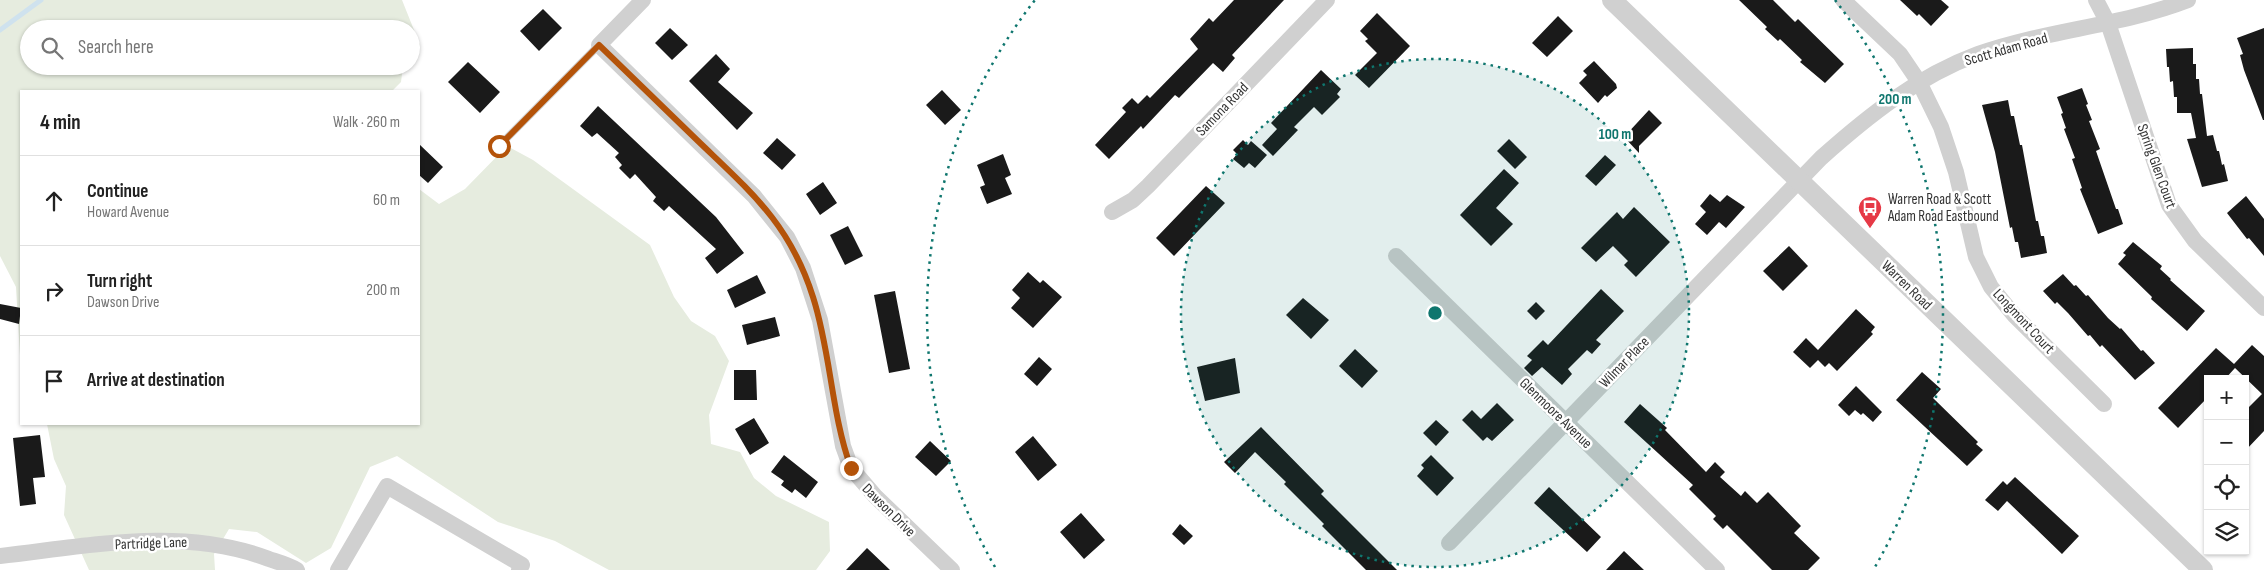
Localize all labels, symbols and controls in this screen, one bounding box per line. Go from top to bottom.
search box [20,20,420,75]
street label: Scott Adam Road [1962,29,2050,70]
icon: search [38,34,66,62]
text: Search here [78,36,154,59]
street label: Samona Road [1192,78,1253,140]
text: 200 m [1878,90,1912,109]
text: 4 min [40,110,81,135]
text: Walk · 260 m [333,113,400,132]
street label: Spring Glen Court [2132,121,2181,211]
text: 100 m [1599,125,1631,144]
route start [488,135,511,158]
text: Continue [87,180,148,203]
icon: ahead [40,187,68,215]
place label: Warren Road & Scott Adam Road Eastbound [1887,190,1999,226]
text: 60 m [373,191,400,210]
bus stop icon: Warren Road & Scott Adam Road Eastbound [1857,195,1883,229]
text: Howard Avenue [87,203,169,222]
street label: Warren Road [1877,257,1936,314]
text: Turn right [87,270,152,293]
icon: right [40,277,68,305]
text: 200 m [366,281,400,300]
street label: Longmont Court [1989,285,2059,358]
text: Dawson Drive [87,293,160,312]
centre of rings [1426,304,1444,322]
street label: Wilmar Place [1595,333,1654,392]
icon: arrive [40,367,68,395]
text: Arrive at destination [87,369,225,392]
street label: Glenmoore Avenue [1515,374,1596,453]
map controls [2204,375,2249,555]
button: + [2204,375,2249,420]
button: − [2204,420,2249,465]
route end [840,457,863,480]
button: locate [2204,465,2249,510]
street label: Dawson Drive [858,480,919,541]
button: layers [2204,510,2249,555]
street label: Partridge Lane [114,533,188,554]

